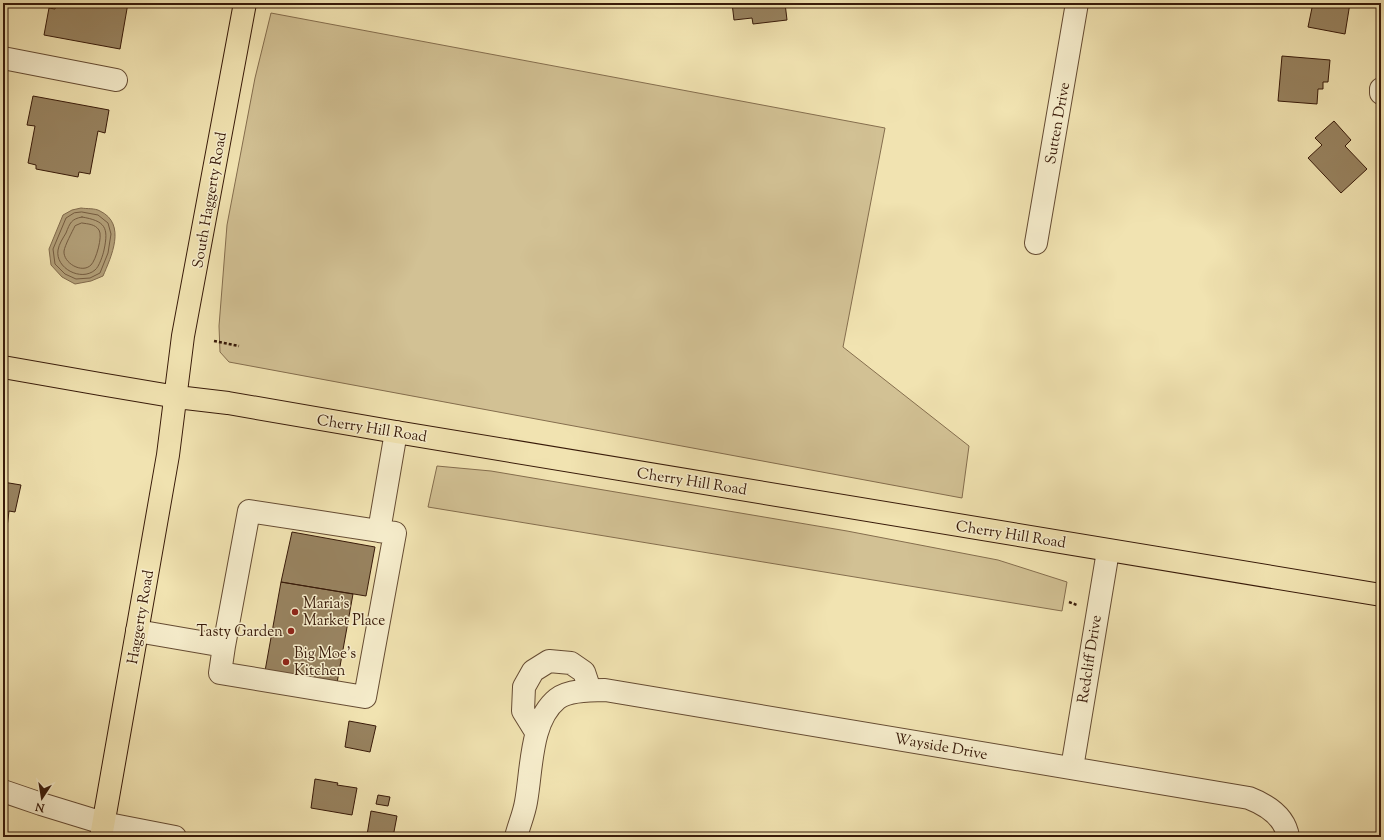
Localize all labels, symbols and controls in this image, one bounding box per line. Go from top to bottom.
street label: Sutten Drive [1041,81,1076,166]
street label: South Haggerty Road [188,130,233,270]
street label: Cherry Hill Road [315,410,429,449]
street label: Cherry Hill Road [635,463,749,502]
street label: Cherry Hill Road [954,516,1068,555]
street label: Haggerty Road [123,568,160,666]
place label: Maria's Market Place [303,594,385,632]
marker: Maria's Market Place [290,607,300,617]
street label: Redcliff Drive [1073,614,1108,705]
place label: Tasty Garden [196,622,283,643]
marker: Tasty Garden [286,626,296,636]
place label: Big Moe's Kitchen [294,644,356,682]
marker: Big Moe's Kitchen [281,657,291,667]
street label: Wayside Drive [892,729,989,766]
north arrow [22,778,62,818]
text: N [34,798,47,816]

